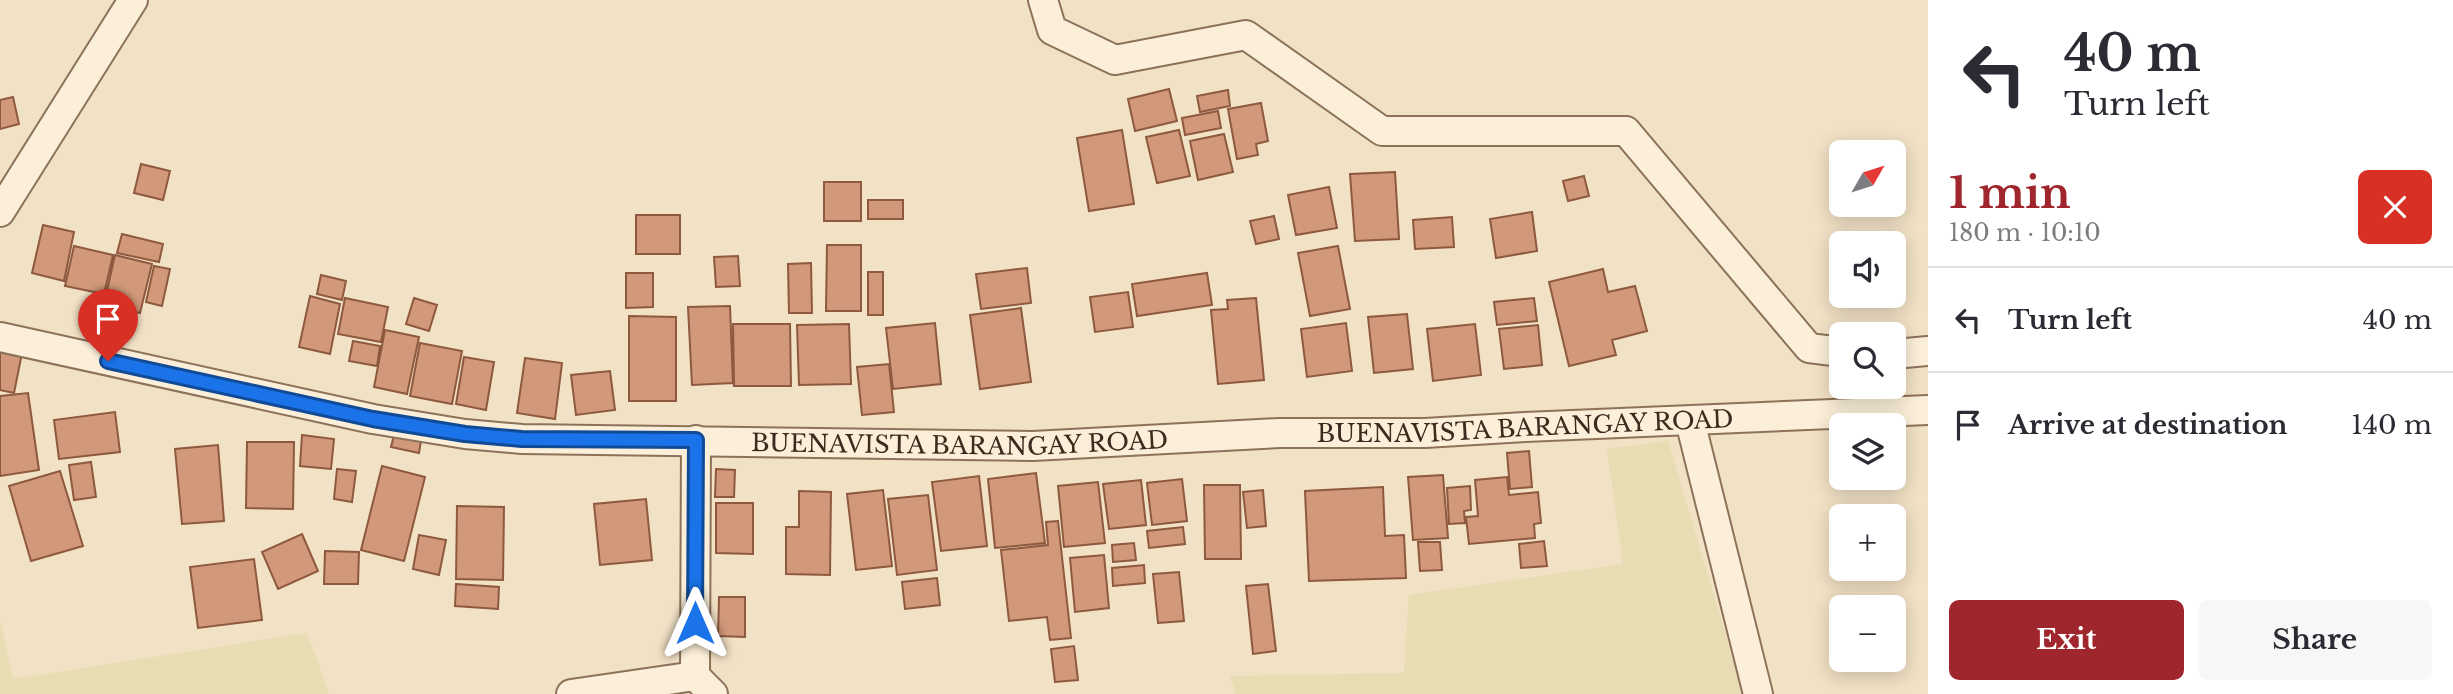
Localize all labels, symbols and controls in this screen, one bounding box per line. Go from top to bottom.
text: 40 m [2064,23,2201,84]
icon: left [1949,28,2040,119]
text: Turn left [2064,84,2210,124]
north arrow [1829,140,1906,217]
map controls [1829,140,1906,672]
text: 1 min [1949,167,2071,219]
button: close [2358,170,2432,244]
text: 180 m · 10:10 [1949,219,2101,247]
button: sound [1829,231,1906,308]
pin [78,289,138,361]
icon: arrive [89,300,127,338]
icon: left [1949,301,1987,339]
text: Turn left [2008,304,2132,336]
text: 40 m [2363,304,2432,336]
button: search [1829,322,1906,399]
street label: BUENAVISTA BARANGAY ROAD [1317,404,1734,448]
icon: arrive [1949,406,1987,444]
text: Arrive at destination [2008,409,2288,441]
text: 140 m [2351,409,2432,441]
button: layers [1829,413,1906,490]
street label: BUENAVISTA BARANGAY ROAD [751,424,1169,461]
button: + [1829,504,1906,581]
position arrow [658,586,732,660]
button: − [1829,595,1906,672]
button: Exit [1949,600,2184,680]
button: Share [2198,600,2432,680]

